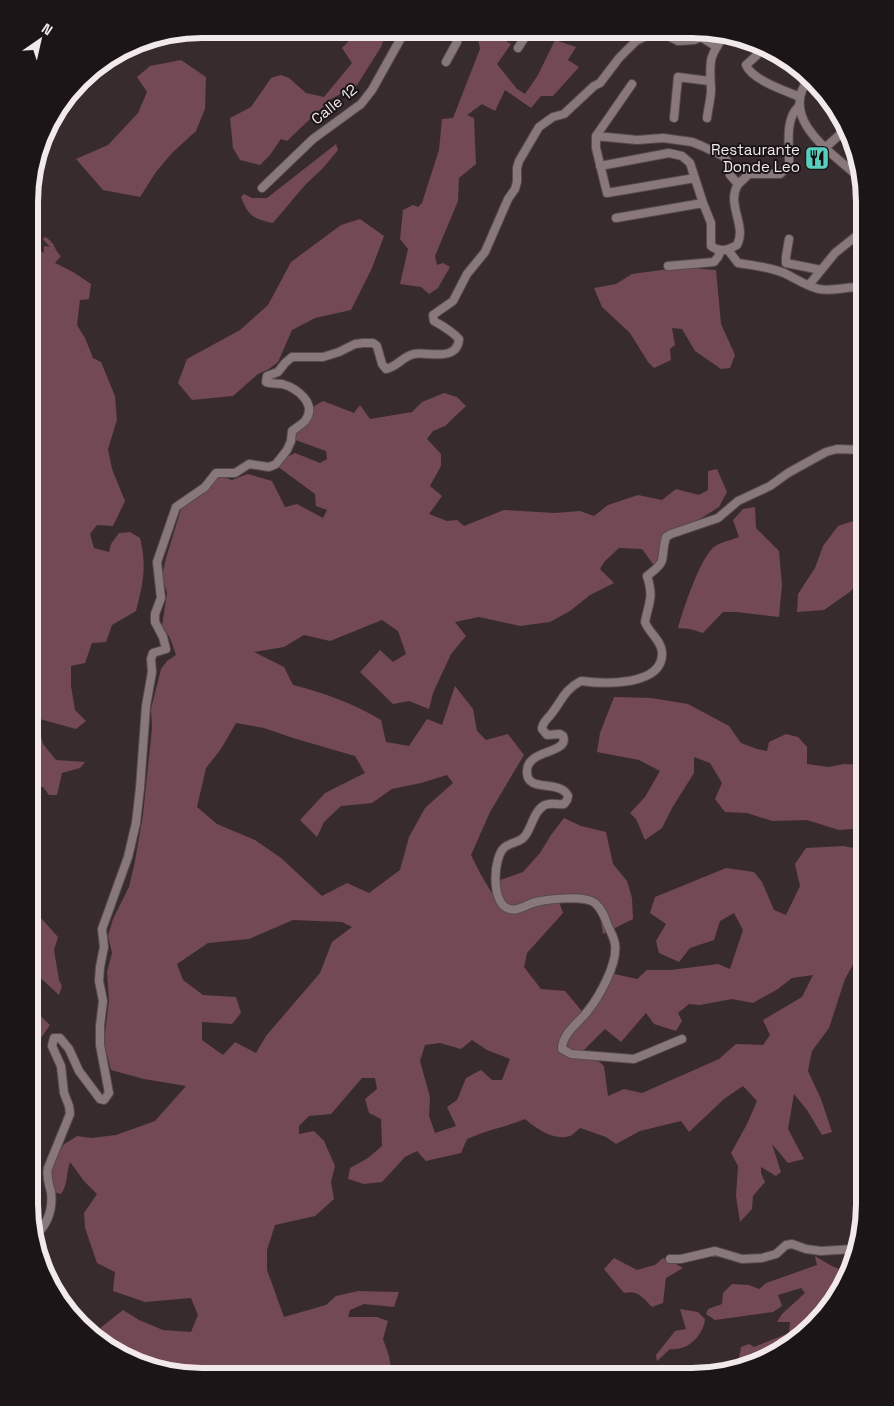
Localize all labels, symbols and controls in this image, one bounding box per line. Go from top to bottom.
north arrow [15,15,65,65]
text: N [38,19,56,39]
street label: Calle 12 [307,80,361,128]
place label: Restaurante Donde Leo [711,140,800,176]
restaurant icon: Restaurante Donde Leo [804,145,830,171]

